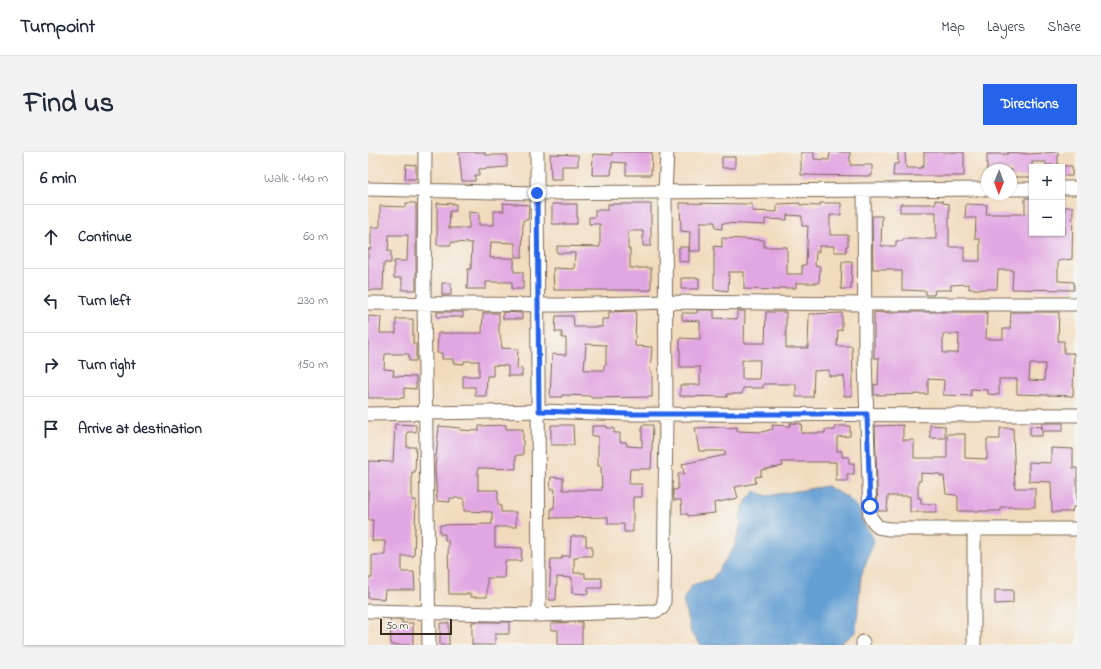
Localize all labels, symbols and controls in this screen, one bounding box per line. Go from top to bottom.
text: Turnpoint [20,14,95,41]
text: Map [941,17,965,38]
text: Layers [987,17,1025,38]
text: Share [1047,17,1081,38]
text: Find us [24,84,114,125]
button: Directions [983,84,1077,125]
north arrow [981,164,1017,200]
map controls [1029,164,1065,236]
button: + [1029,164,1065,200]
text: 6 min [40,166,76,191]
text: Walk · 440 m [264,169,328,188]
route end [528,184,546,202]
button: − [1029,200,1065,236]
icon: ahead [40,226,62,248]
text: Continue [78,226,132,248]
text: 60 m [303,227,328,246]
icon: left [40,290,62,312]
text: Turn left [78,290,131,312]
text: 230 m [297,291,328,310]
icon: right [40,354,62,376]
text: Turn right [78,354,136,376]
text: 150 m [297,355,328,374]
icon: arrive [40,418,62,440]
text: Arrive at destination [78,418,202,440]
route start [861,497,879,515]
scale bar [380,617,452,636]
text: 50 m [386,618,408,634]

